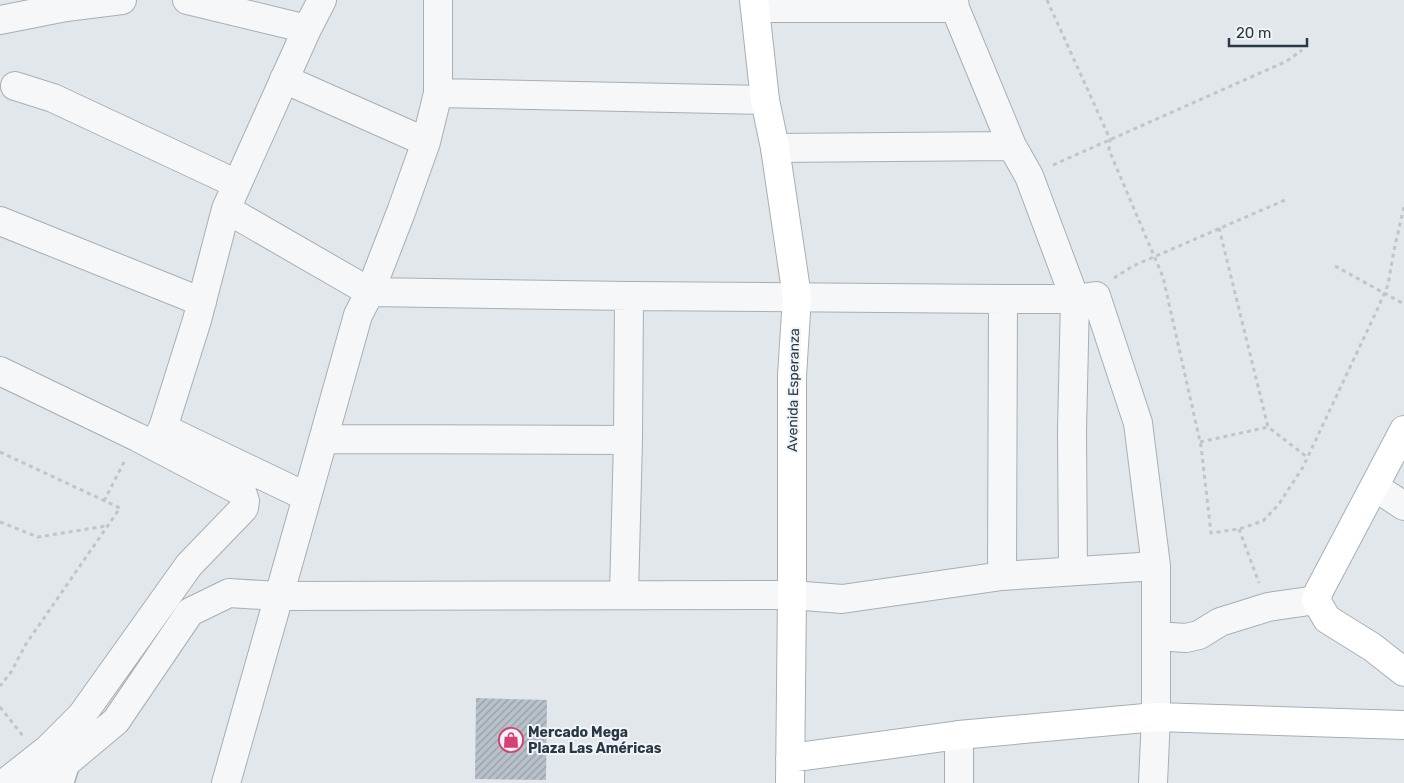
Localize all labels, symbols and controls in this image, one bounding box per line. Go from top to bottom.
scale bar [1229,15,1306,47]
text: 20 m [1236,24,1271,42]
street label: Avenida Esperanza [784,328,803,452]
place label: Mercado Mega Plaza Las Américas [528,724,662,757]
shop icon: Mercado Mega Plaza Las Américas [498,727,524,753]

